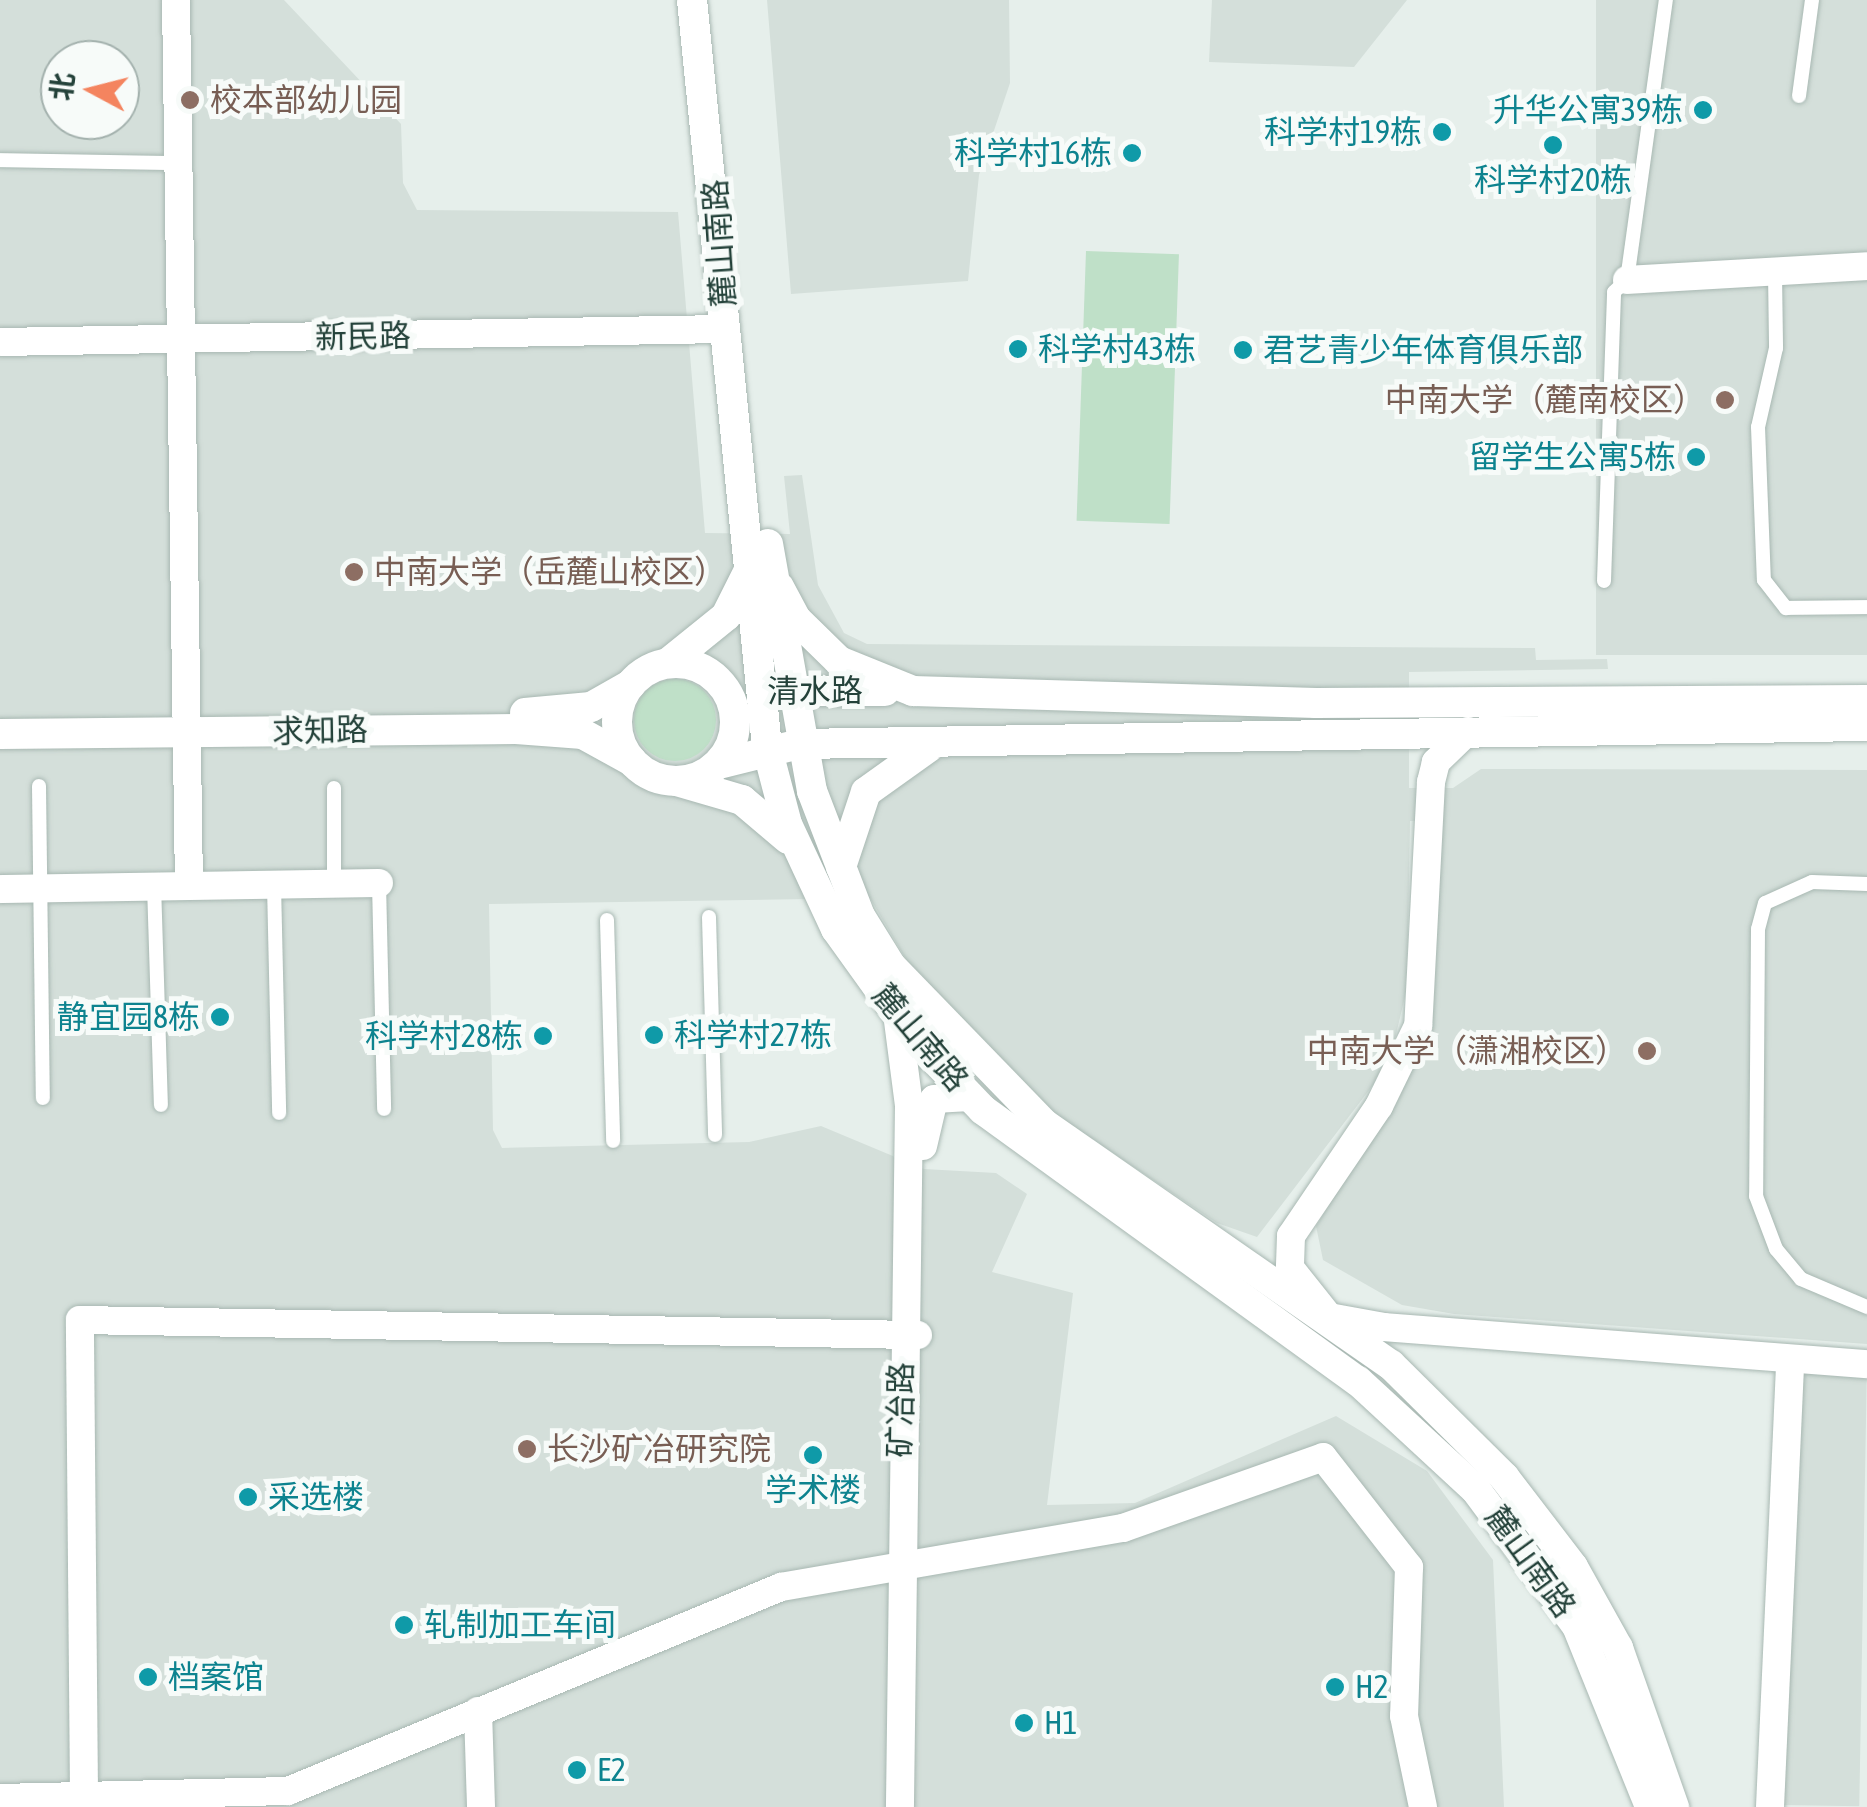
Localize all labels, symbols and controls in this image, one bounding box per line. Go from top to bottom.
north arrow [40,40,140,140]
text: 北 [45,71,80,102]
place label: 校本部幼儿园 [210,81,402,119]
marker: 校本部幼儿园 [179,89,201,111]
place label: 升华公寓39栋 [1493,91,1683,129]
marker: 升华公寓39栋 [1692,99,1714,121]
place label: 科学村19栋 [1264,113,1422,151]
marker: 科学村19栋 [1431,121,1453,143]
place label: 科学村16栋 [954,134,1112,172]
marker: 科学村20栋 [1542,134,1564,156]
marker: 科学村16栋 [1121,142,1143,164]
place label: 科学村20栋 [1474,161,1632,199]
street label: 麓山南路 [696,178,744,308]
street label: 新民路 [315,317,411,357]
place label: 科学村43栋 [1038,330,1196,368]
place label: 君艺青少年体育俱乐部 [1263,331,1583,369]
marker: 科学村43栋 [1007,338,1029,360]
marker: 君艺青少年体育俱乐部 [1232,339,1254,361]
place label: 中南大学（麓南校区） [1385,381,1705,419]
marker: 中南大学（麓南校区） [1714,389,1736,411]
place label: 留学生公寓5栋 [1469,438,1676,476]
marker: 留学生公寓5栋 [1685,446,1707,468]
place label: 中南大学（岳麓山校区） [374,553,726,591]
marker: 中南大学（岳麓山校区） [343,561,365,583]
street label: 清水路 [767,672,863,710]
street label: 求知路 [272,711,368,751]
street label: 麓山南路 [864,977,976,1099]
place label: 静宜园8栋 [57,998,200,1036]
marker: 静宜园8栋 [209,1006,231,1028]
place label: 科学村27栋 [674,1016,832,1054]
place label: 科学村28栋 [365,1017,523,1055]
marker: 科学村27栋 [643,1024,665,1046]
marker: 科学村28栋 [532,1025,554,1047]
place label: 中南大学（潇湘校区） [1307,1032,1627,1070]
marker: 中南大学（潇湘校区） [1636,1040,1658,1062]
street label: 矿冶路 [881,1362,921,1458]
place label: 长沙矿冶研究院 [547,1430,771,1468]
marker: 长沙矿冶研究院 [516,1438,538,1460]
marker: 学术楼 [802,1444,824,1466]
place label: 学术楼 [765,1471,861,1509]
place label: 采选楼 [268,1478,364,1516]
marker: 采选楼 [237,1486,259,1508]
street label: 麓山南路 [1477,1499,1583,1625]
place label: 轧制加工车间 [424,1606,616,1644]
marker: 轧制加工车间 [393,1614,415,1636]
place label: 档案馆 [168,1658,264,1696]
marker: 档案馆 [137,1666,159,1688]
place label: H2 [1355,1668,1389,1706]
marker: H2 [1324,1676,1346,1698]
place label: H1 [1044,1704,1078,1742]
marker: H1 [1013,1712,1035,1734]
place label: E2 [597,1751,626,1789]
marker: E2 [566,1759,588,1781]

